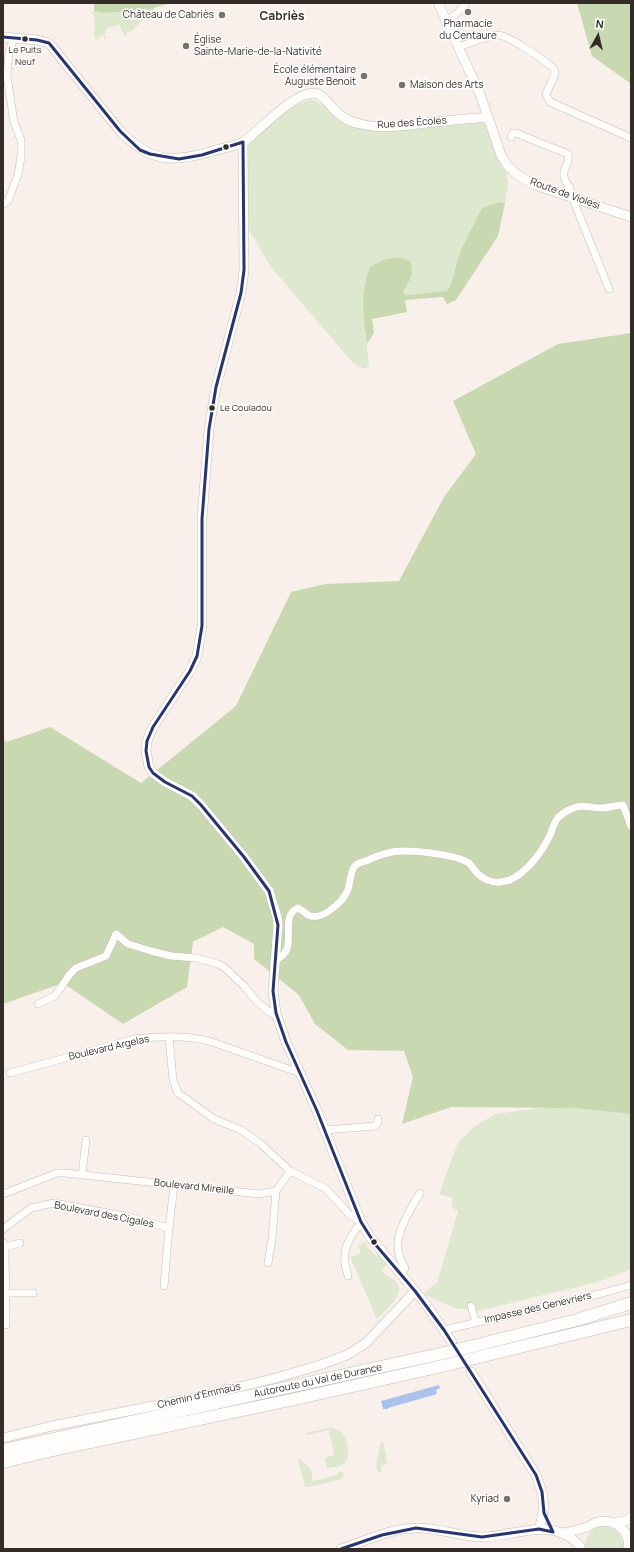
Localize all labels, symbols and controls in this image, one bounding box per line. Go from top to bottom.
marker: Pharmacie du Centaure [463,7,473,17]
place label: Château de Cabriès [123,9,214,21]
marker: Château de Cabriès [217,10,227,20]
district label: Cabriès [259,10,305,24]
north arrow [578,16,618,56]
text: N [595,16,605,32]
place label: Pharmacie du Centaure [439,18,497,42]
marker: Le Puits Neuf [20,34,30,44]
place label: Église Sainte-Marie-de-la-Nativité [194,34,322,58]
marker: Église Sainte-Marie-de-la-Nativité [181,41,191,51]
place label: Le Puits Neuf [9,45,41,66]
place label: École élémentaire Auguste Benoit [274,64,356,88]
marker: École élémentaire Auguste Benoit [359,71,369,81]
place label: Maison des Arts [410,79,484,91]
marker: Maison des Arts [397,80,407,90]
street label: Rue des Écoles [377,115,447,131]
unlabelled marker [221,142,231,152]
street label: Route de Violesi [528,176,602,212]
marker: Le Couladou [207,403,217,413]
place label: Le Couladou [220,403,272,413]
street label: Boulevard Argelas [68,1033,150,1063]
street label: Boulevard Mireille [153,1177,235,1197]
street label: Boulevard des Cigales [53,1199,155,1231]
unlabelled marker [369,1237,379,1247]
street label: Impasse des Genevriers [483,1290,593,1326]
street label: Autoroute du Val de Durance [253,1362,383,1400]
street label: Chemin d'Emmaüs [156,1381,242,1411]
place label: Kyriad [471,1493,499,1505]
marker: Kyriad [502,1494,512,1504]

